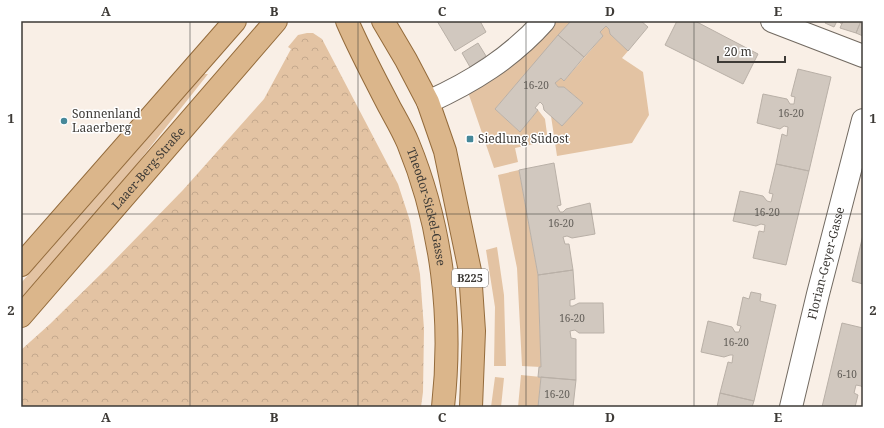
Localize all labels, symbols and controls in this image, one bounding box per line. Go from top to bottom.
text: A [101,2,111,20]
text: B [270,2,279,20]
text: C [438,2,447,20]
text: D [605,2,615,20]
text: E [774,2,783,20]
scale bar [718,38,785,64]
text: 20 m [724,43,752,60]
house number: 16-20 [523,78,549,92]
place label: Sonnenland Laaerberg [72,105,141,136]
house number: 16-20 [778,106,804,120]
text: 1 [7,109,15,127]
text: 1 [869,109,877,127]
marker: Sonnenland Laaerberg [59,116,69,126]
street label: Laaer-Berg-Straße [108,123,189,213]
place label: Siedlung Südost [478,130,569,147]
marker: Siedlung Südost [465,134,475,144]
street label: Theodor-Sickel-Gasse [403,145,450,267]
house number: 16-20 [754,205,780,219]
street label: Florian-Geyer-Gasse [803,205,848,321]
house number: 16-20 [548,216,574,230]
road number: B225 [452,269,488,287]
text: 2 [7,301,15,319]
text: 2 [869,301,877,319]
house number: 16-20 [559,311,585,325]
house number: 16-20 [723,335,749,349]
house number: 6-10 [837,367,857,381]
house number: 16-20 [544,387,570,401]
text: A [101,408,111,426]
text: B [270,408,279,426]
text: C [438,408,447,426]
text: D [605,408,615,426]
text: E [774,408,783,426]

